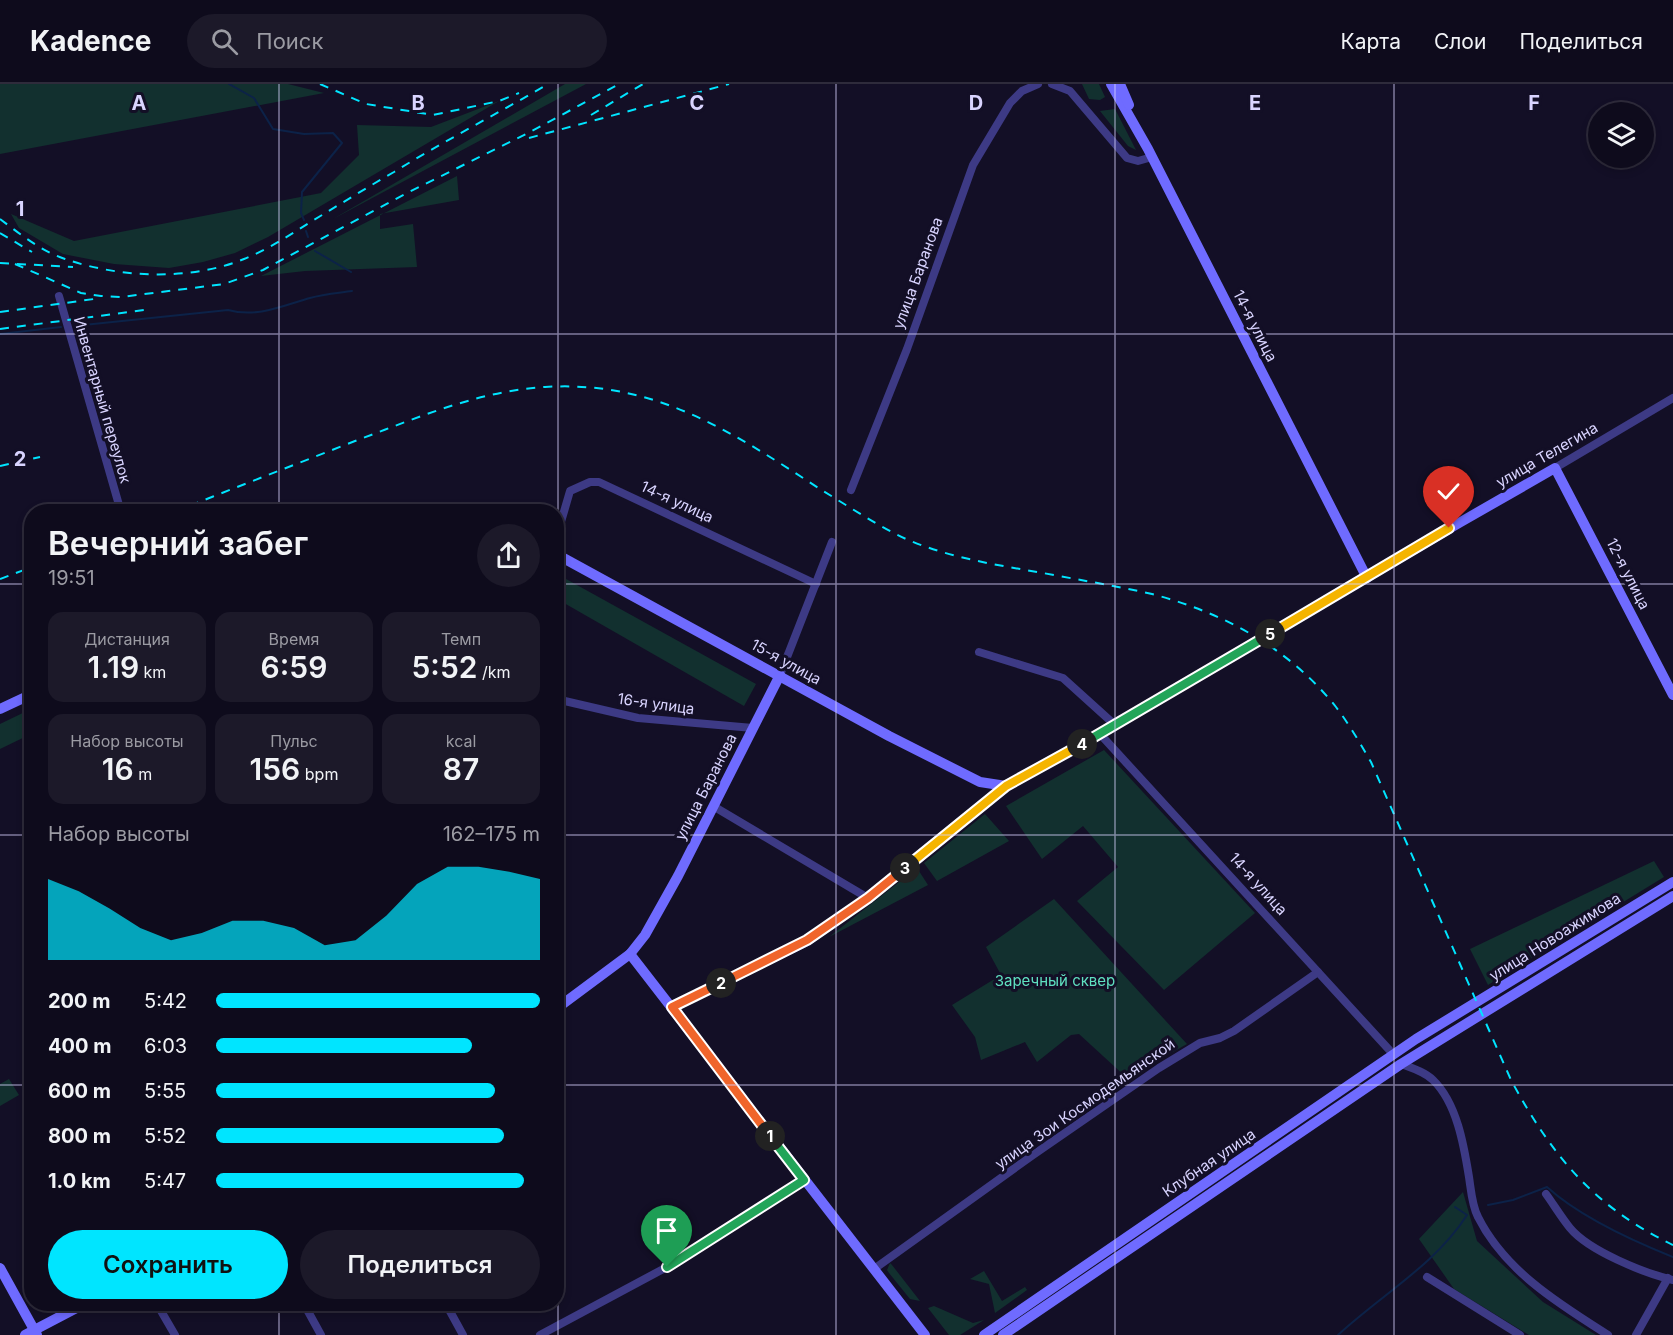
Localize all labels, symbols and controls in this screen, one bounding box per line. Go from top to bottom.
search box [187,14,607,68]
text: Kadence [30,24,151,58]
icon: search [208,25,241,58]
text: Поиск [256,28,323,54]
text: Карта [1341,29,1401,54]
text: Слои [1434,29,1486,54]
text: Поделиться [1519,29,1643,54]
text: A [132,91,147,115]
text: B [411,91,425,115]
text: C [690,91,704,115]
text: D [969,91,983,115]
text: E [1249,91,1261,115]
text: F [1528,91,1540,115]
map controls [1588,102,1654,168]
button: layers [1588,102,1654,168]
text: 1 [16,197,24,221]
street label: улица Баранова [889,214,947,331]
street label: 14-я улица [1229,287,1282,365]
street label: Инвентарный переулок [70,314,135,485]
street label: улица Телегина [1492,418,1601,491]
text: 2 [14,447,26,471]
pin [1423,466,1474,528]
icon: check [1432,475,1465,508]
street label: 14-я улица [638,476,717,527]
text: Вечерний забег [48,523,308,563]
button: share [477,524,540,587]
street label: 12-я улица [1602,535,1654,613]
text: 19:51 [48,566,95,590]
pin: 5 [1255,619,1285,649]
text: 5 [1265,624,1275,644]
text: Дистанция [84,629,170,649]
text: Время [269,629,319,649]
text: Темп [441,629,481,649]
street label: 15-я улица [748,635,825,689]
text: 1.19 [88,649,139,685]
text: 6:59 [261,649,327,685]
text: 5:52 [411,649,477,685]
text: km [139,662,166,682]
text: /km [477,662,511,682]
street label: 16-я улица [616,689,696,718]
pin: 4 [1067,729,1097,759]
street label: улица Баранова [670,730,741,843]
text: Набор высоты [70,731,184,751]
text: Пульс [270,731,318,751]
text: kcal [446,731,476,751]
text: 4 [1077,734,1087,754]
text: 16 [102,751,134,787]
text: 156 [250,751,300,787]
text: 87 [443,751,479,787]
text: m [134,764,152,784]
text: bpm [300,764,338,784]
text: Набор высоты [48,822,190,846]
text: 162–175 m [443,822,540,846]
street label: 14-я улица [1225,848,1291,919]
pin: 3 [890,853,920,883]
text: 3 [900,858,910,878]
street label: улица Новоажимова [1485,888,1624,985]
pin: 2 [706,968,736,998]
park label: Заречный сквер [995,971,1115,990]
text: 2 [716,973,726,993]
text: 200 m [48,989,111,1013]
text: 5:42 [144,989,187,1013]
text: 400 m [48,1034,112,1058]
text: 6:03 [144,1034,187,1058]
street label: улица Зои Космодемьянской [991,1034,1178,1173]
text: 600 m [48,1079,111,1103]
text: 5:55 [144,1079,186,1103]
pin: 1 [755,1121,785,1151]
text: 800 m [48,1124,111,1148]
text: 5:52 [144,1124,186,1148]
street label: Клубная улица [1159,1124,1259,1201]
text: 1 [767,1126,773,1146]
text: 1.0 km [48,1169,111,1193]
text: 5:47 [144,1169,186,1193]
pin [641,1205,692,1267]
icon: arrive [650,1214,683,1247]
button: Сохранить [48,1230,288,1299]
button: Поделиться [300,1230,540,1299]

